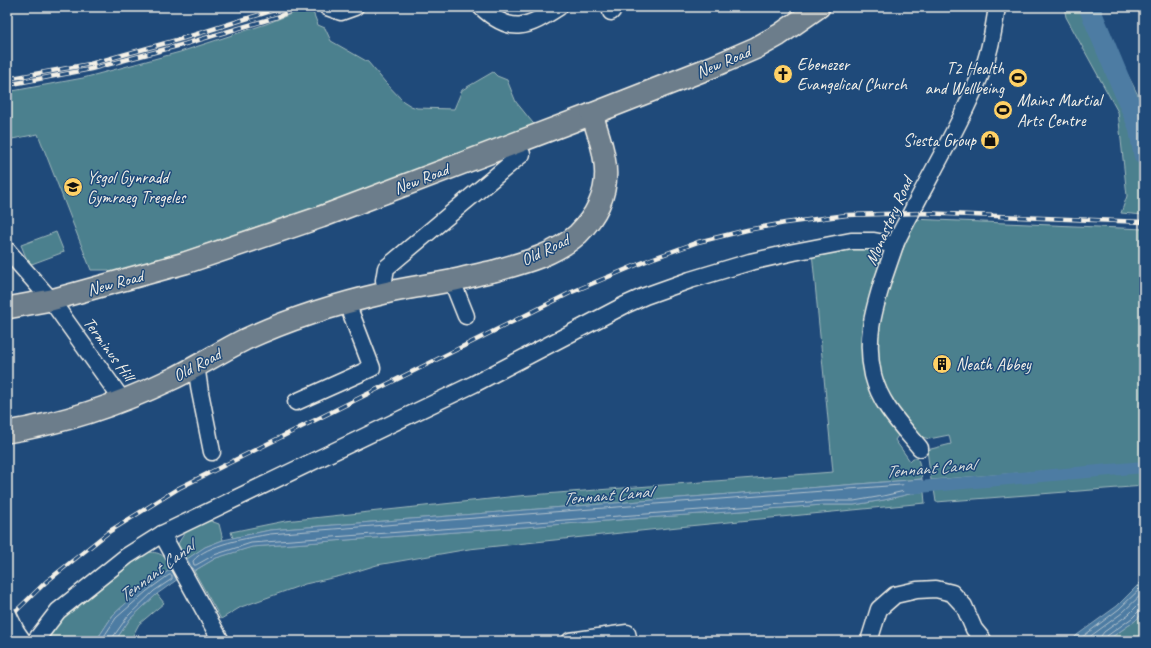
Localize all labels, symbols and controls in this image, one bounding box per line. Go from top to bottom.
street label: New Road [693,40,756,83]
place label: Ebenezer Evangelical Church [797,54,908,95]
place label: T2 Health and Wellbeing [925,58,1005,99]
church icon: Ebenezer Evangelical Church [772,63,794,85]
sports icon: T2 Health and Wellbeing [1007,67,1029,89]
place label: Mains Martial Arts Centre [1017,90,1104,131]
sports icon: Mains Martial Arts Centre [992,99,1014,121]
shop icon: Siesta Group [979,129,1001,151]
place label: Siesta Group [903,130,978,151]
street label: New Road [391,158,454,199]
place label: Ysgol Gynradd Gymraeg Tregeles [87,167,186,208]
street label: Monastery Road [860,172,919,268]
school or university icon: Ysgol Gynradd Gymraeg Tregeles [62,176,84,198]
street label: Old Road [518,228,575,271]
street label: New Road [85,265,148,301]
street label: Terminus Hill [79,313,141,388]
street label: Old Road [170,343,226,386]
building icon: Neath Abbey [931,353,953,375]
place label: Neath Abbey [956,354,1032,375]
water label: Tennant Canal [885,453,981,483]
water label: Tennant Canal [562,480,658,510]
water label: Tennant Canal [114,532,203,607]

